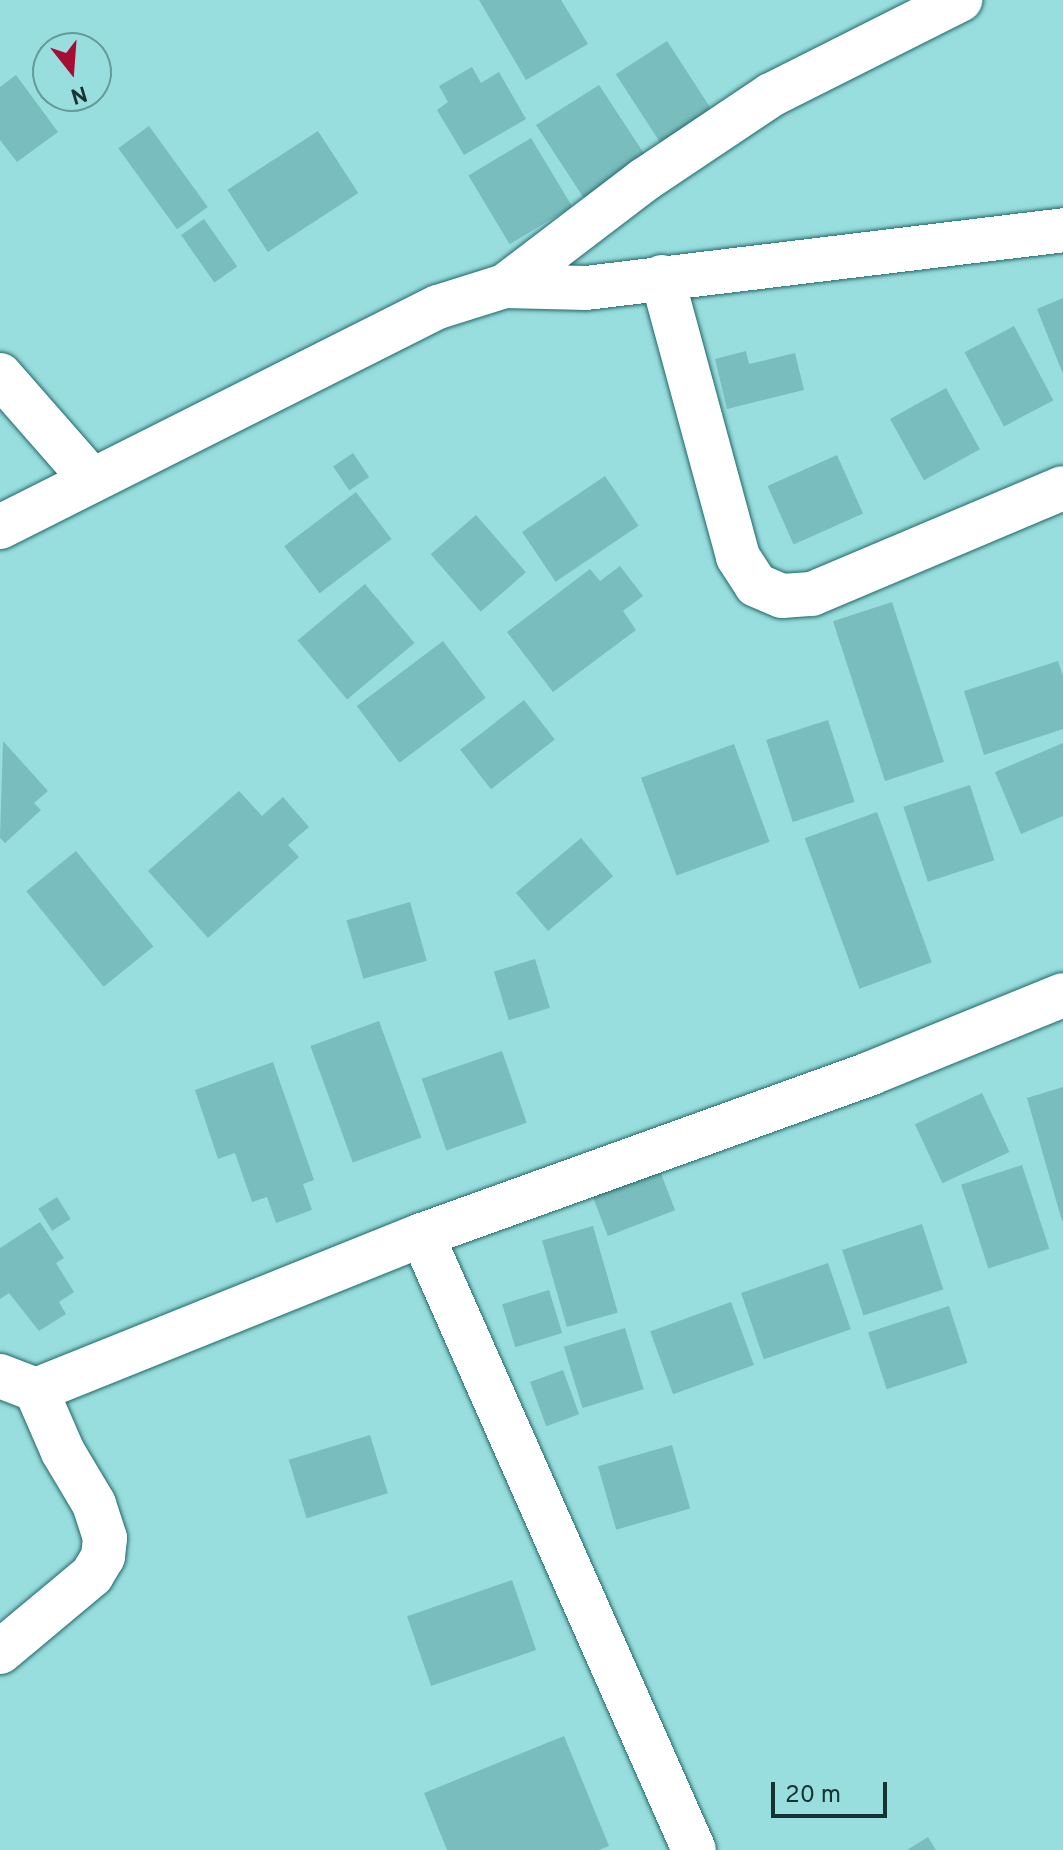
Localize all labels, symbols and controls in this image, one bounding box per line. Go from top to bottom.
north arrow [32,32,112,112]
text: N [67,78,90,109]
scale bar [775,1766,891,1816]
text: 20 m [785,1781,841,1811]

